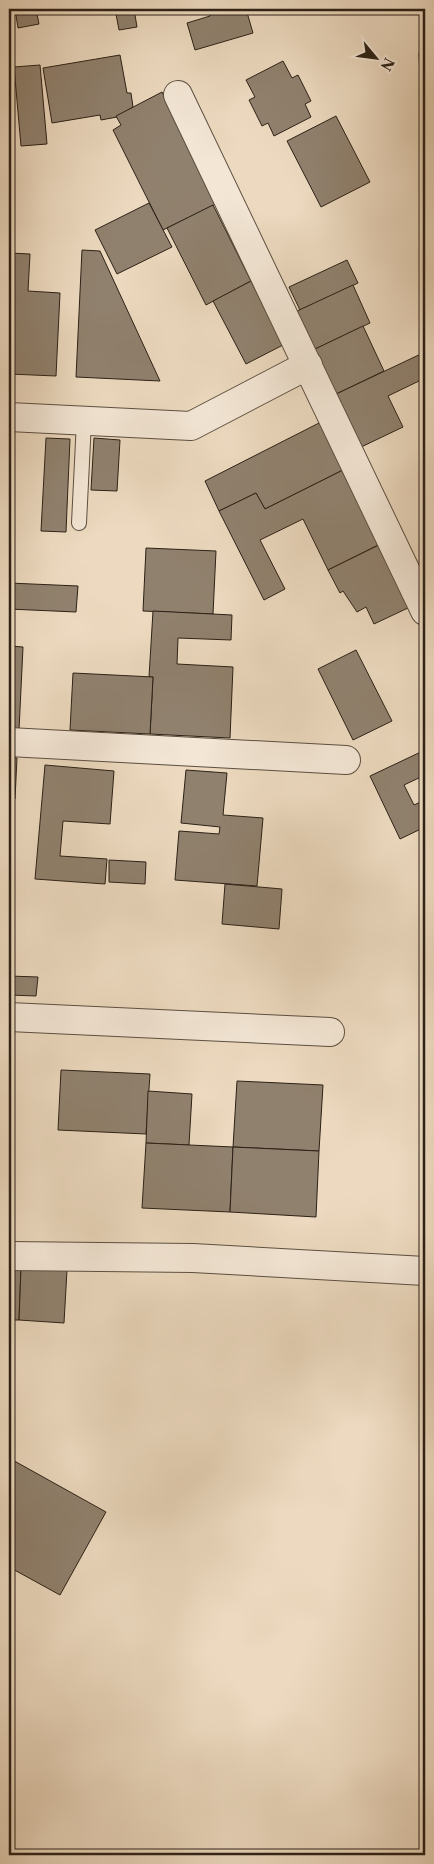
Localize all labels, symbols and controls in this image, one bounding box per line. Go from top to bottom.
north arrow [352,32,402,82]
text: N [377,55,398,74]

